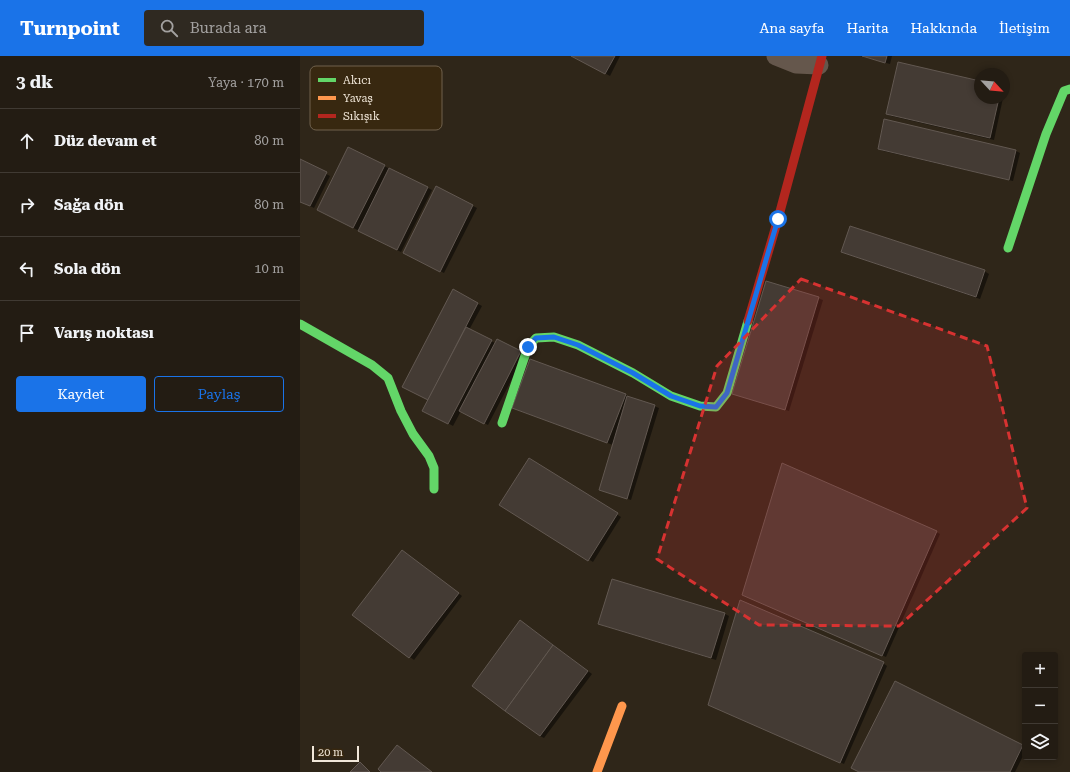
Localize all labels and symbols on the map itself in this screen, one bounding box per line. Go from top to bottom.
legend [310,66,442,130]
north arrow [974,68,1010,104]
text: Akıcı [343,74,371,87]
text: Yavaş [343,92,373,105]
text: Sıkışık [343,110,380,123]
route start [769,210,787,228]
route end [519,338,537,356]
scale bar [312,744,359,763]

